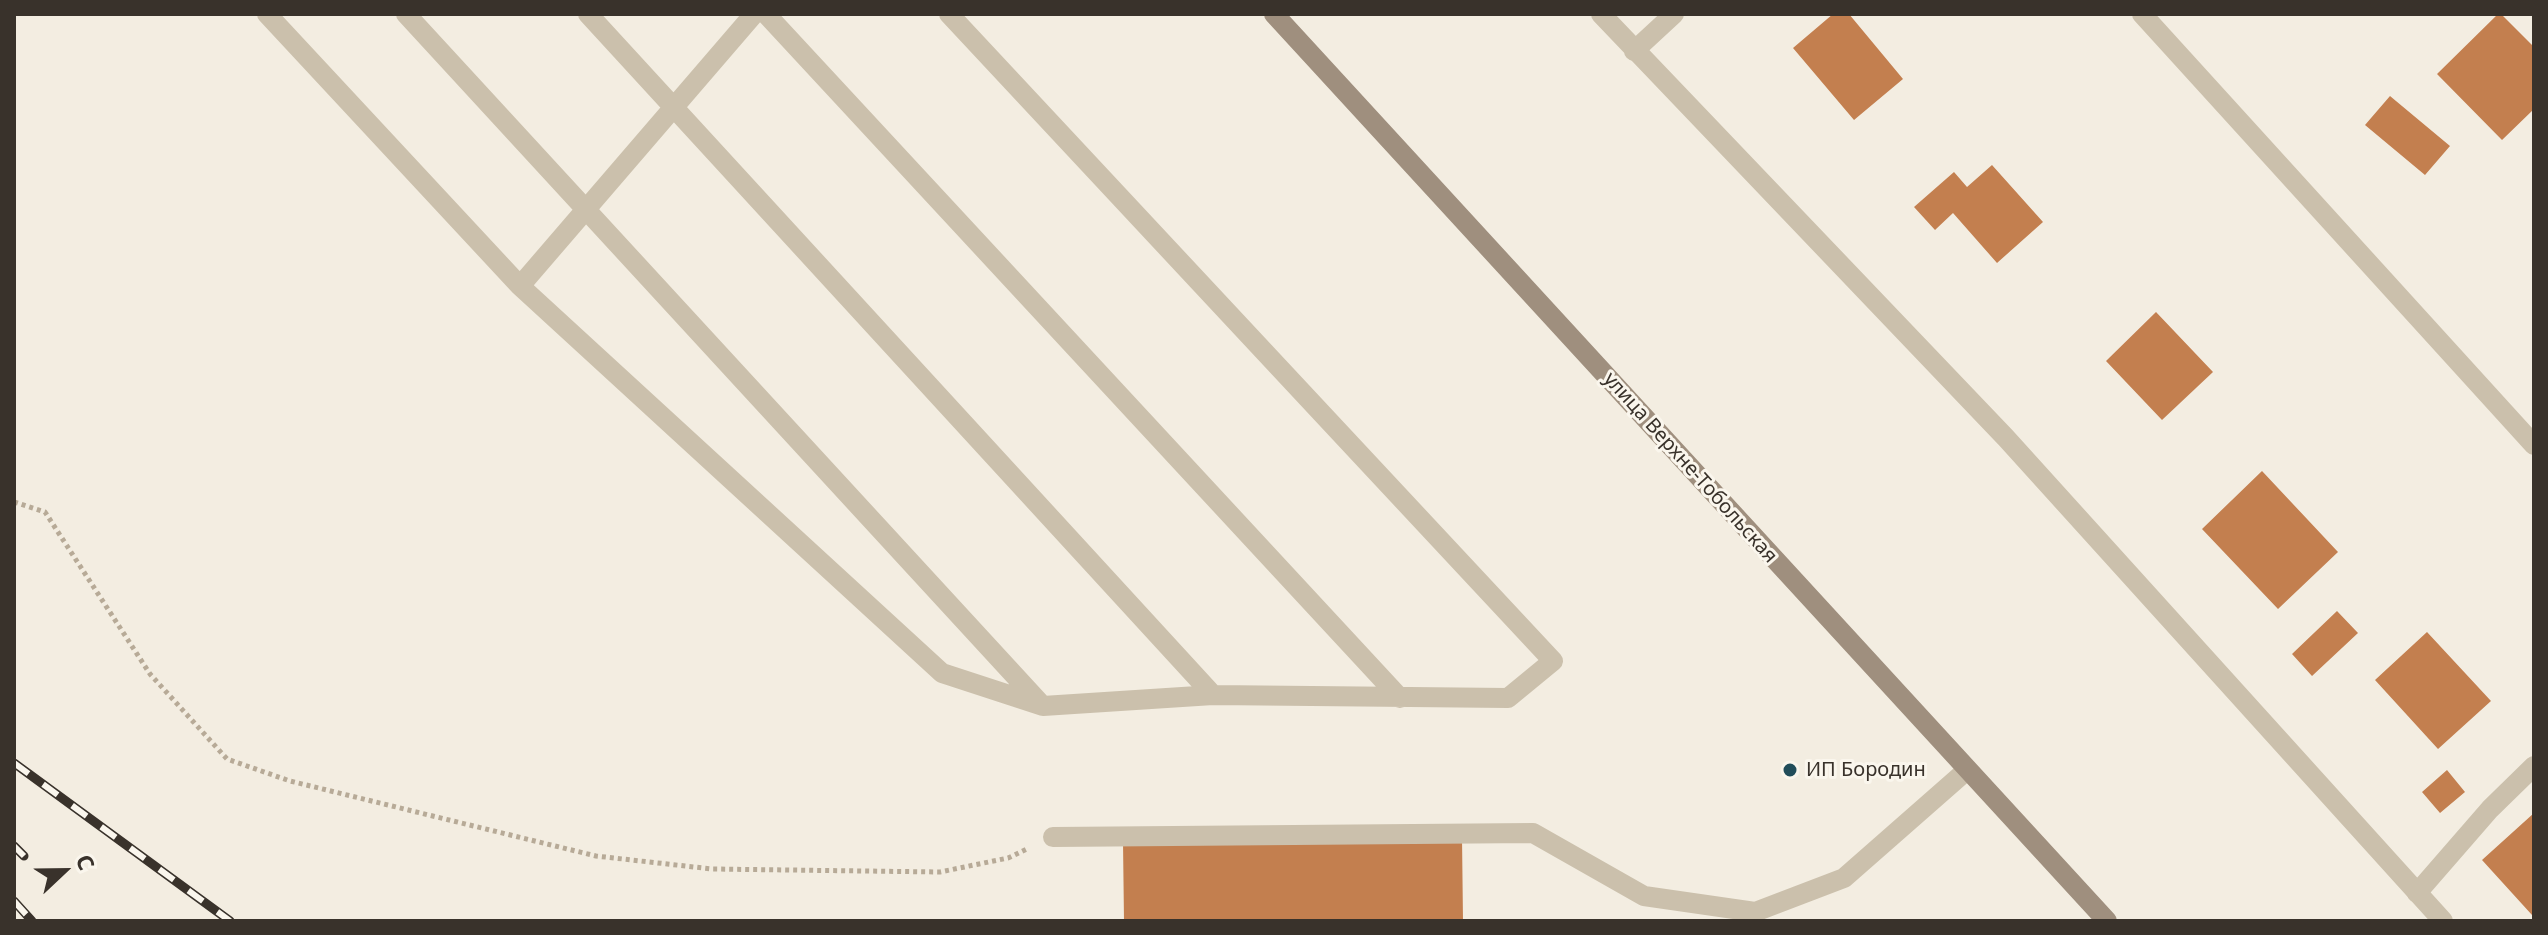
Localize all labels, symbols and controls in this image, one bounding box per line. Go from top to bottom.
street label: улица Верхне-Тобольская [1598,368,1782,568]
place label: ИП Бородин [1806,758,1926,782]
marker: ИП Бородин [1781,761,1799,779]
north arrow [24,831,104,911]
text: С [70,850,103,874]

